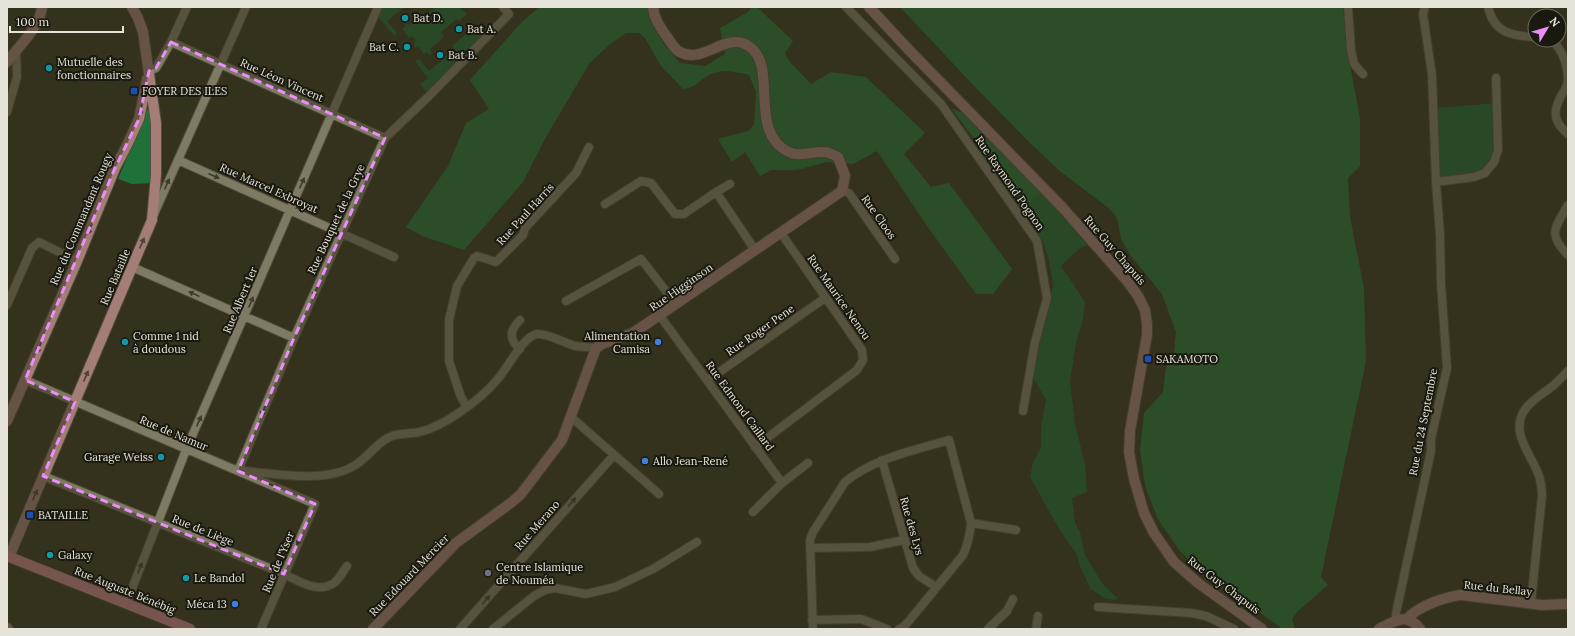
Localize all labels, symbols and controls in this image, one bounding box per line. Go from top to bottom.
scale bar [10,8,123,34]
north arrow [1527,8,1567,48]
place label: Bat D. [413,11,443,25]
marker: Bat D. [400,13,410,23]
text: 100 m [16,14,49,29]
text: N [1547,14,1563,30]
place label: Bat A. [467,22,496,36]
marker: Bat A. [454,24,464,34]
place label: Bat C. [369,40,399,54]
marker: Bat C. [402,42,412,52]
place label: Bat B. [448,48,477,62]
marker: Bat B. [435,50,445,60]
place label: Mutuelle des fonctionnaires [57,55,131,82]
street label: Rue Léon Vincent [238,55,327,105]
marker: Mutuelle des fonctionnaires [44,63,54,73]
place label: FOYER DES ILES [142,84,227,98]
marker: FOYER DES ILES [129,86,139,96]
one-way arrow [138,104,144,116]
street label: Rue Raymond Pognon [972,133,1048,233]
street label: Rue du Commandant Rougy [47,151,115,287]
street label: Rue Marcel Exbroyat [218,160,321,216]
street label: Rue Bouquet de la Grye [304,162,368,276]
one-way arrow [366,168,372,179]
one-way arrow [208,173,220,179]
one-way arrow [300,176,306,188]
one-way arrow [164,178,170,190]
street label: Rue Paul Harris [493,180,557,248]
street label: Rue Cloos [859,192,899,242]
street label: Rue Guy Chapuis [1081,213,1149,287]
one-way arrow [87,223,93,234]
one-way arrow [139,238,145,249]
street label: Rue Bataille [97,247,133,307]
street label: Rue Maurice Nenou [804,252,874,343]
street label: Rue Higginson [647,260,716,314]
street label: Rue Albert 1er [220,264,260,336]
one-way arrow [312,286,318,297]
one-way arrow [188,291,199,297]
one-way arrow [248,296,254,308]
street label: Rue Roger Pene [723,301,797,359]
place label: Comme 1 nid à doudous [133,329,199,356]
place label: Alimentation Camisa [583,329,650,356]
marker: Comme 1 nid à doudous [120,337,130,347]
marker: Alimentation Camisa [653,337,663,347]
one-way arrow [36,343,42,354]
place label: SAKAMOTO [1156,352,1218,366]
marker: SAKAMOTO [1143,354,1153,364]
street label: Rue Edmond Caillard [703,358,778,454]
street label: Rue du 24 Septembre [1406,367,1440,477]
one-way arrow [83,370,89,381]
one-way arrow [260,405,266,416]
street label: Rue de Namur [138,412,211,454]
one-way arrow [196,416,202,427]
place label: Garage Weiss [84,450,153,464]
marker: Garage Weiss [156,452,166,462]
place label: Allo Jean-René [652,454,728,468]
marker: Allo Jean-René [640,456,650,466]
one-way arrow [268,483,279,489]
one-way arrow [32,490,38,501]
one-way arrow [87,494,99,500]
street label: Rue des Lys [897,495,927,557]
street label: Rue Merano [511,497,563,553]
one-way arrow [568,497,577,508]
place label: BATAILLE [38,508,88,522]
marker: BATAILLE [25,510,35,520]
street label: Rue de Liège [170,511,236,549]
street label: Rue de l'Yser [259,529,297,595]
street label: Rue Edouard Mercier [366,531,452,619]
one-way arrow [296,534,302,546]
one-way arrow [207,543,219,549]
place label: Galaxy [58,548,93,562]
marker: Galaxy [45,550,55,560]
street label: Rue Guy Chapuis [1185,553,1263,617]
place label: Centre Islamique de Nouméa [496,560,583,587]
one-way arrow [138,561,144,573]
street label: Rue Auguste Bénébig [72,563,178,617]
marker: Centre Islamique de Nouméa [483,568,493,578]
place label: Le Bandol [194,571,244,585]
marker: Le Bandol [181,573,191,583]
street label: Rue du Bellay [1463,577,1533,599]
one-way arrow [482,594,491,605]
place label: Méca 13 [187,597,227,611]
marker: Méca 13 [230,599,240,609]

